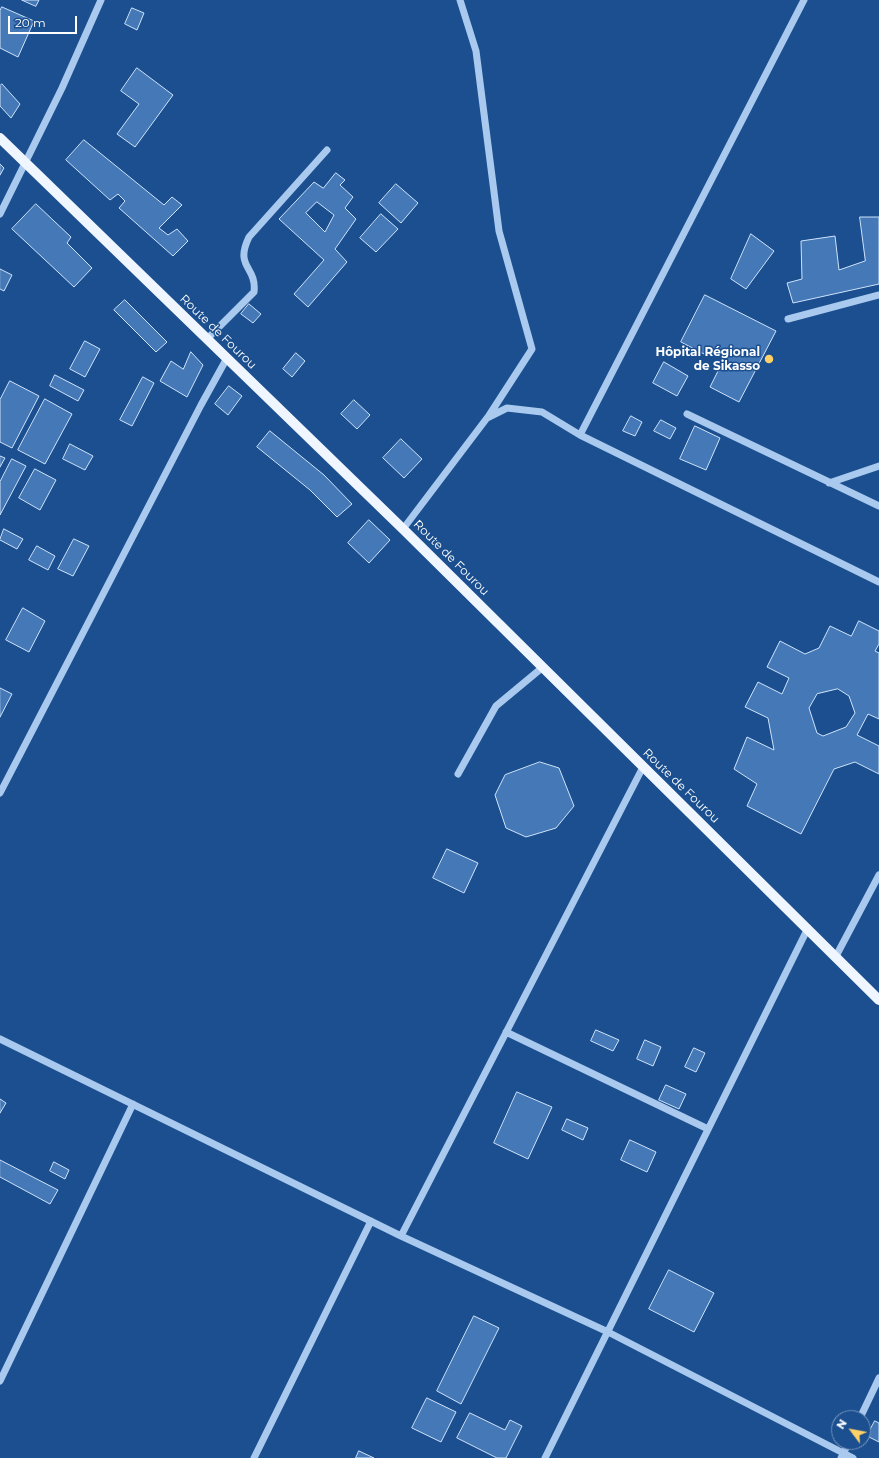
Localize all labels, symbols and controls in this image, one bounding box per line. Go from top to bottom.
scale bar [10,8,79,34]
text: 20 m [15,15,46,30]
street label: Route de Fourou [177,292,259,372]
place label: Hôpital Régional de Sikasso [656,345,760,373]
marker: Hôpital Régional de Sikasso [763,353,775,365]
street label: Route de Fourou [410,517,492,599]
street label: Route de Fourou [640,746,722,826]
north arrow [831,1410,871,1450]
text: N [833,1417,850,1432]

